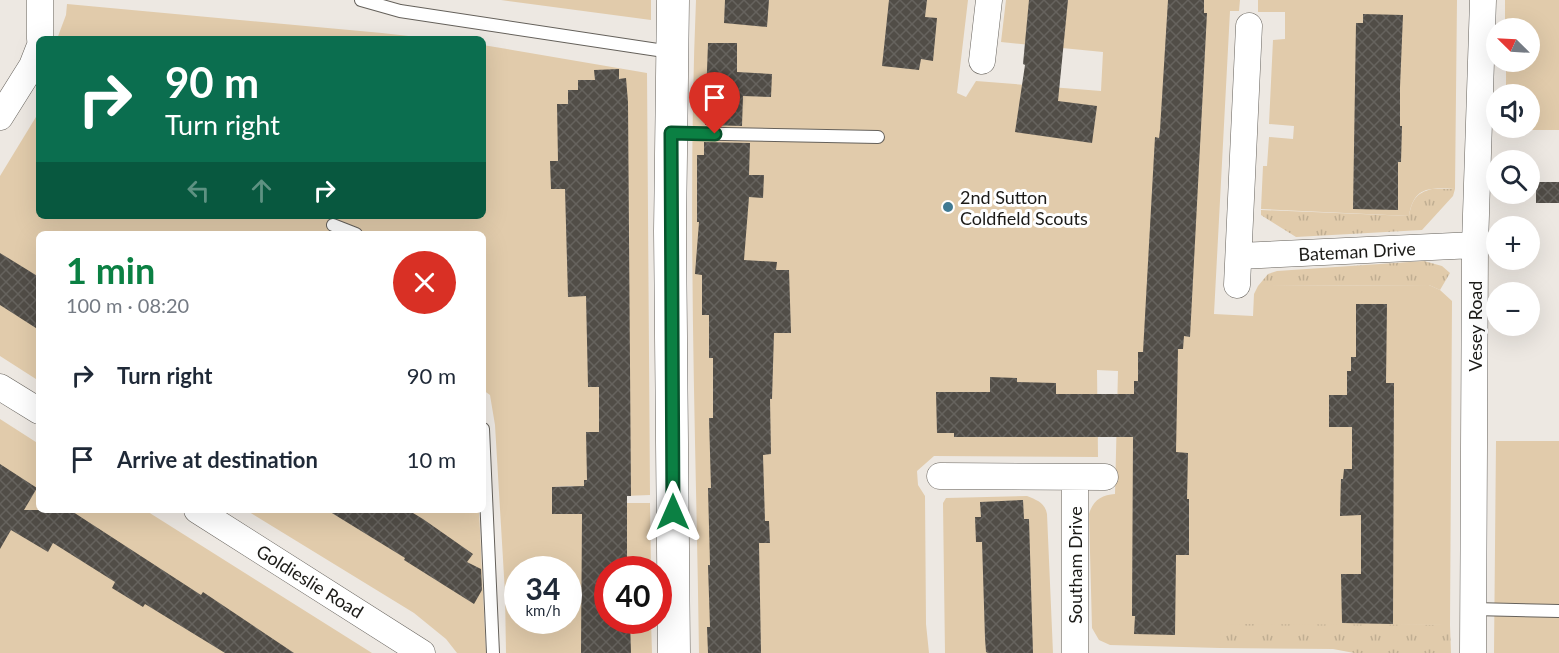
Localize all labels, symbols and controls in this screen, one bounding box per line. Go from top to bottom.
north arrow [1486,18,1540,72]
map controls [1486,18,1540,336]
text: 90 m [165,57,259,107]
icon: right [66,60,144,138]
pin [689,72,740,134]
icon: arrive [698,81,731,114]
button: sound [1486,84,1540,138]
text: Turn right [165,108,280,141]
button: search [1486,150,1540,204]
icon: left [182,174,215,207]
icon: ahead [245,174,278,207]
icon: right [308,174,341,207]
place label: 2nd Sutton Coldfield Scouts [960,186,1088,229]
marker: 2nd Sutton Coldfield Scouts [941,200,955,214]
button: + [1486,216,1540,270]
street label: Bateman Drive [1298,237,1416,265]
text: 1 min [66,248,155,292]
button: close [393,251,456,314]
street label: Vesey Road [1464,281,1486,371]
button: − [1486,282,1540,336]
text: 100 m · 08:20 [66,293,189,317]
icon: right [66,359,99,392]
text: Turn right [117,362,212,389]
text: 90 m [407,362,456,389]
icon: arrive [66,443,99,476]
text: Arrive at destination [117,446,318,473]
text: 10 m [407,446,456,473]
position arrow [641,480,705,544]
street label: Southam Drive [1064,506,1086,624]
street label: Goldieslie Road [253,539,367,623]
speed limit sign: 40 [594,556,672,634]
text: 34 [526,570,560,606]
text: km/h [525,601,561,619]

